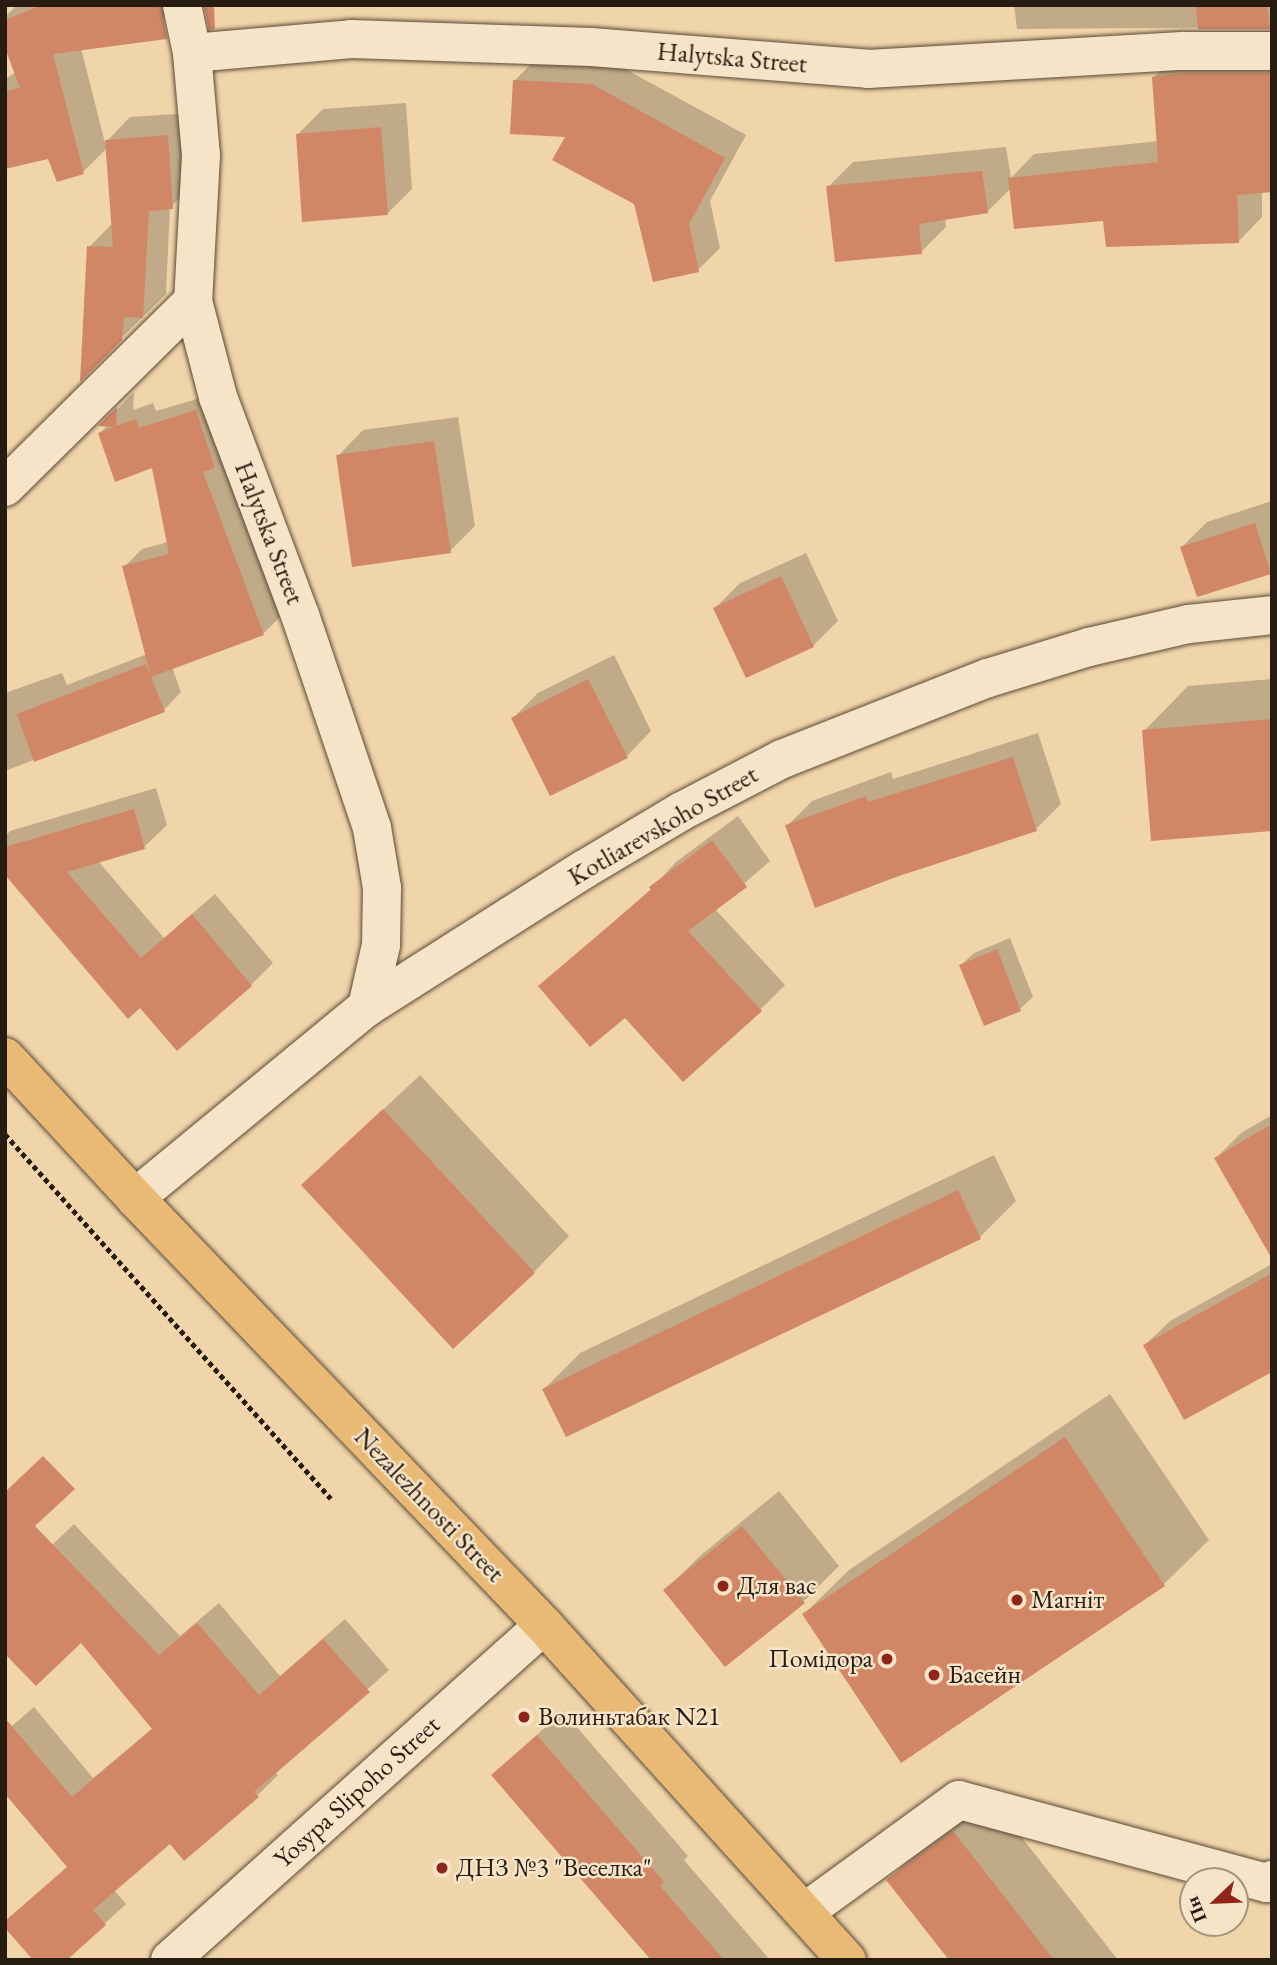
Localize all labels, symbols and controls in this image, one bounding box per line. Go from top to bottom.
street label: Halytska Street [656,36,808,80]
street label: Halytska Street [227,457,311,609]
street label: Kotliarevskoho Street [563,759,763,893]
street label: Nezalezhnosti Street [348,1421,510,1589]
place label: Для вас [737,1570,817,1602]
marker: Для вас [715,1578,731,1594]
place label: Магніт [1031,1584,1104,1616]
marker: Магніт [1009,1592,1025,1608]
place label: Помідора [768,1643,873,1675]
marker: Помідора [879,1651,895,1667]
place label: Басейн [948,1659,1021,1691]
marker: Басейн [926,1667,942,1683]
place label: Волиньтабак N21 [538,1701,721,1733]
street label: Yosypa Slipoho Street [268,1709,446,1875]
marker: Волиньтабак N21 [516,1709,532,1725]
place label: ДНЗ №3 "Веселка" [456,1852,651,1884]
marker: ДНЗ №3 "Веселка" [434,1860,450,1876]
north arrow [1179,1867,1249,1937]
text: Пн [1179,1893,1213,1926]

